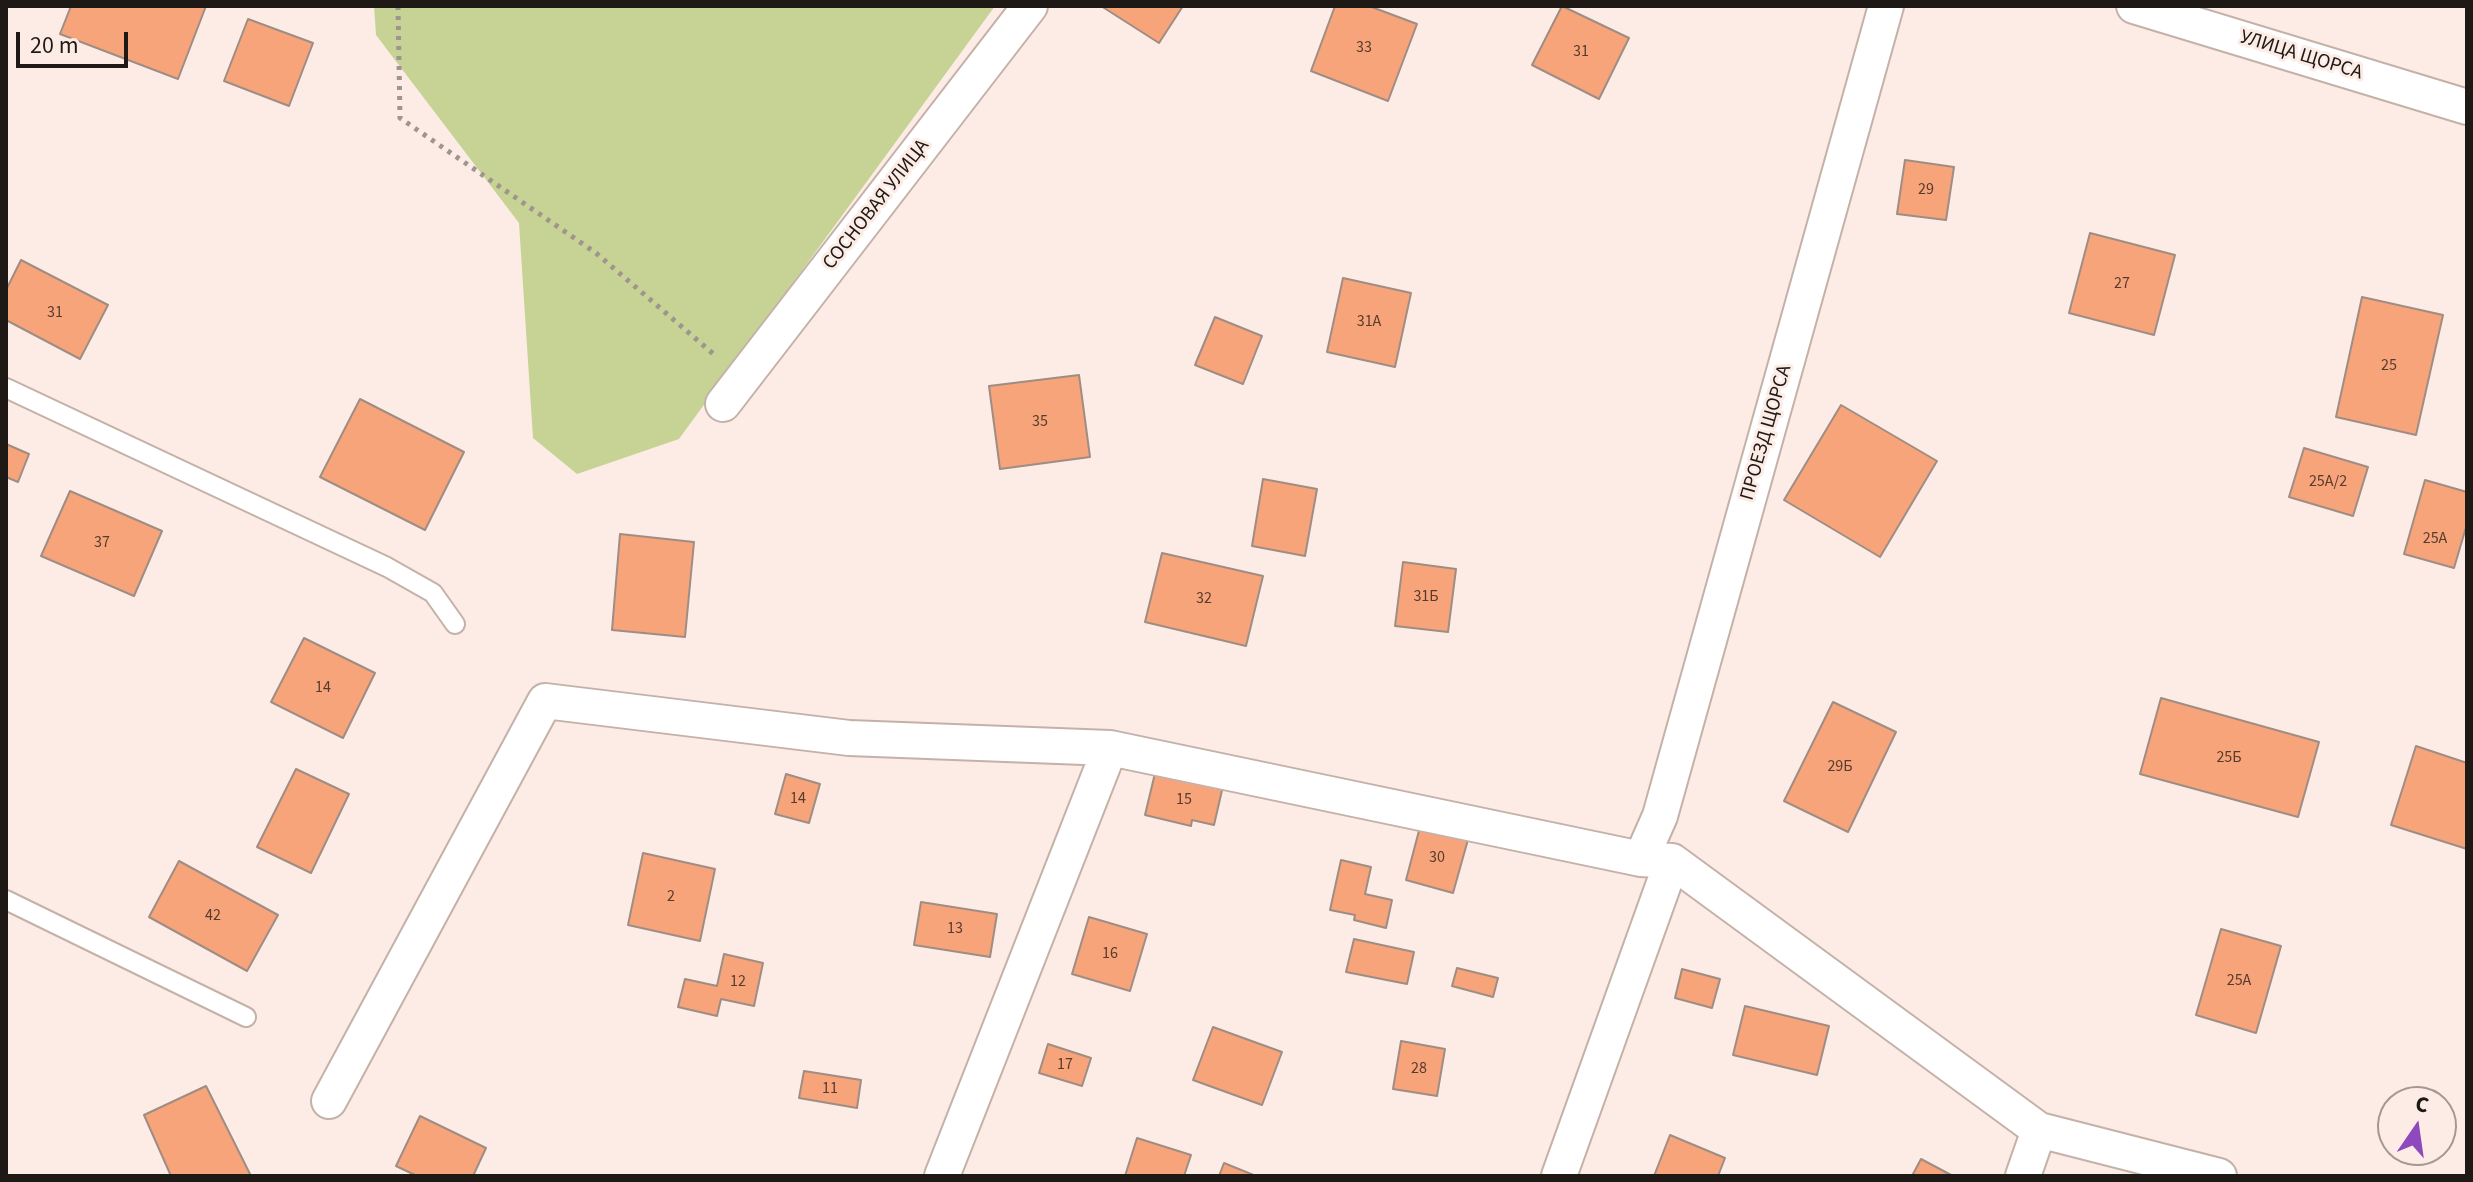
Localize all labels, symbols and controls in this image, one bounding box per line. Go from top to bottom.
scale bar [20,16,132,66]
street label: УЛИЦА ЩОРСА [2237,26,2365,86]
text: 20 m [30,28,79,63]
house number: 33 [1356,38,1372,58]
house number: 31 [1573,42,1589,62]
street label: СОСНОВАЯ УЛИЦА [819,135,935,275]
house number: 29 [1918,180,1934,200]
house number: 27 [2114,274,2130,294]
house number: 31 [47,303,63,323]
house number: 31А [1357,312,1381,332]
house number: 25 [2381,356,2397,376]
street label: ПРОЕЗД ЩОРСА [1736,363,1798,503]
house number: 35 [1032,412,1048,432]
house number: 25А/2 [2309,472,2347,492]
house number: 25А [2423,529,2447,549]
house number: 37 [94,533,110,553]
house number: 31Б [1413,587,1439,607]
house number: 32 [1196,589,1212,609]
house number: 14 [315,678,331,698]
house number: 25Б [2216,748,2242,768]
house number: 29Б [1827,757,1853,777]
house number: 14 [790,789,806,809]
house number: 15 [1176,790,1192,810]
house number: 30 [1429,848,1445,868]
house number: 2 [667,887,675,907]
house number: 42 [205,906,221,926]
house number: 13 [947,919,963,939]
house number: 16 [1102,944,1118,964]
house number: 25А [2227,971,2251,991]
house number: 12 [730,972,746,992]
house number: 17 [1057,1055,1073,1075]
house number: 28 [1411,1059,1427,1079]
house number: 11 [822,1079,838,1099]
north arrow [2377,1086,2457,1166]
text: С [2412,1088,2432,1122]

